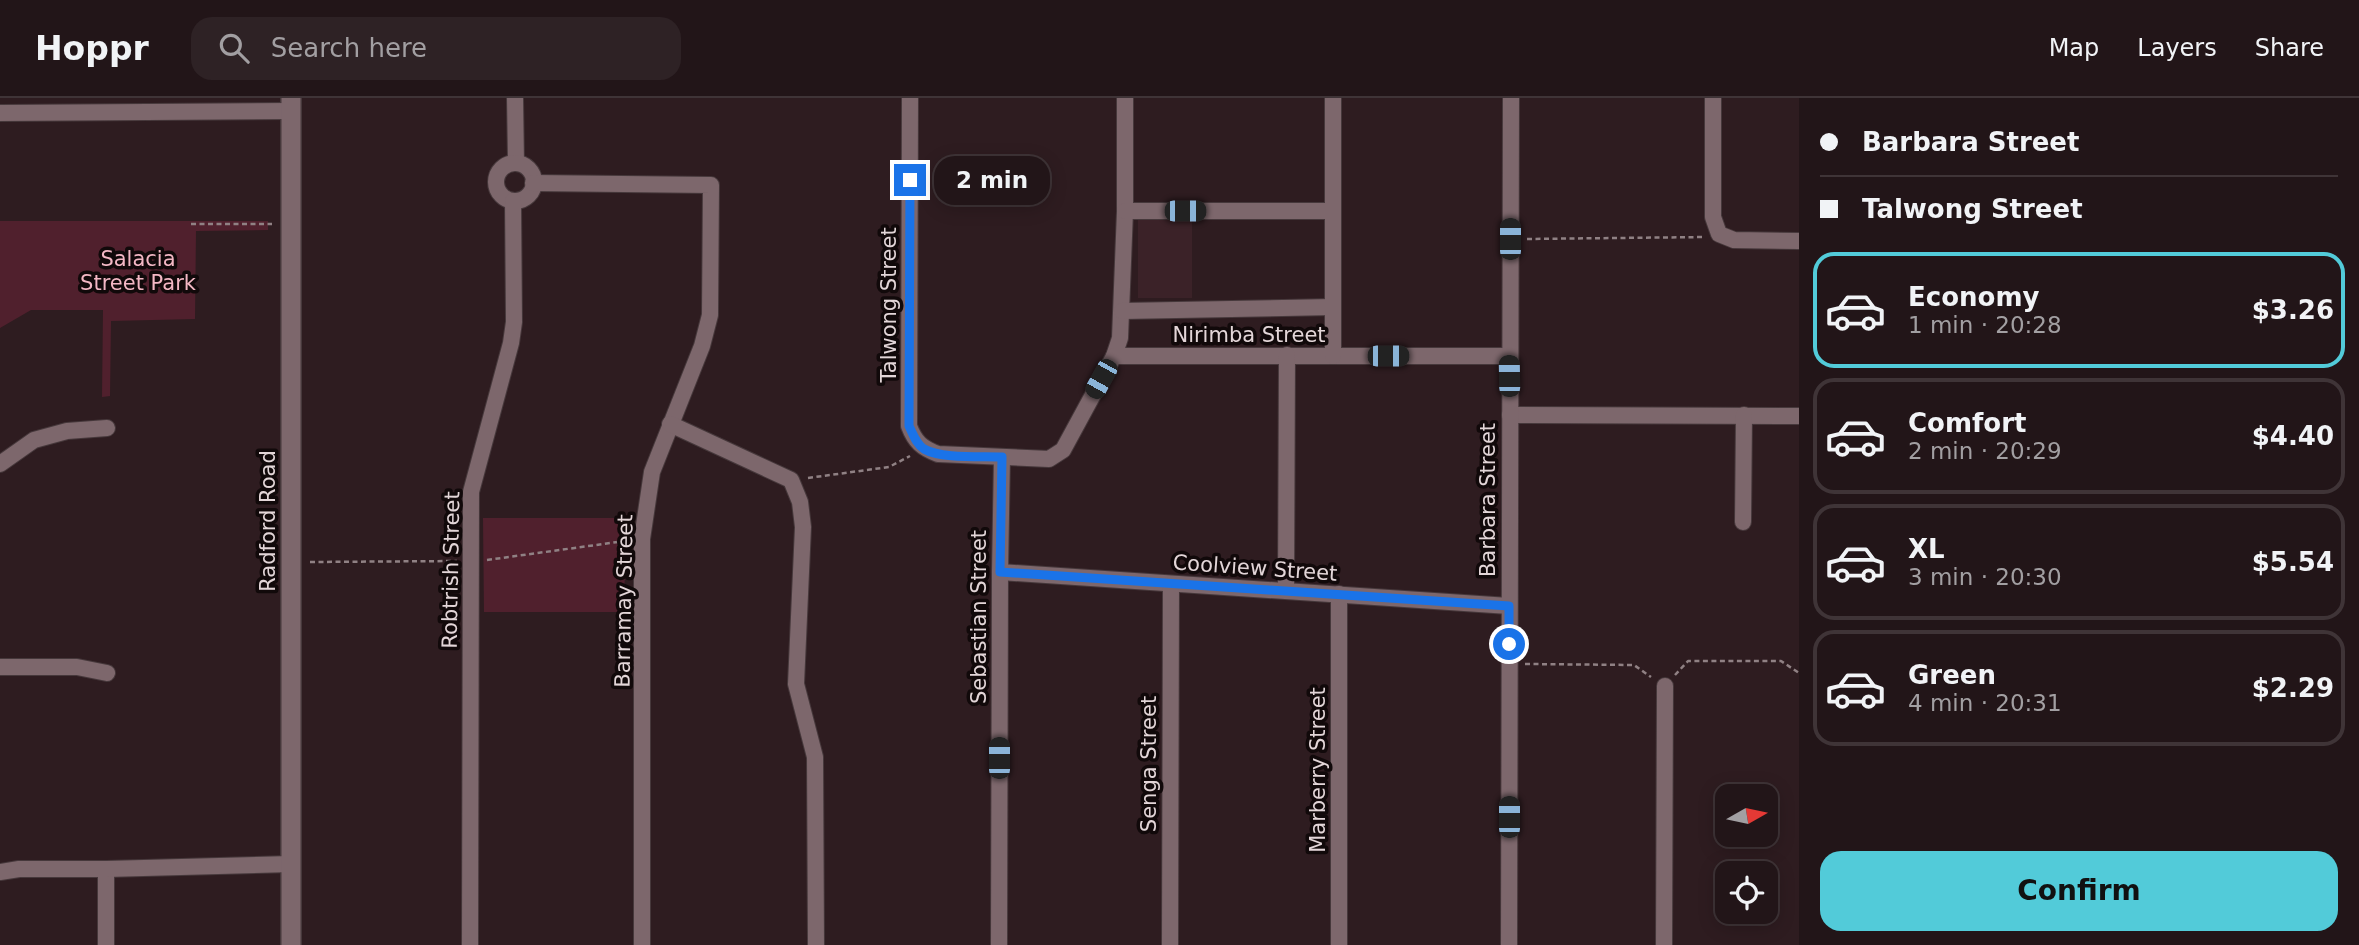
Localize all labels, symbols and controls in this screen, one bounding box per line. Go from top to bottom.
search box [191,17,681,80]
text: Hoppr [35,29,149,68]
icon: search [215,29,253,67]
text: Search here [271,33,427,63]
text: Map [2049,34,2099,62]
text: Layers [2137,34,2217,62]
text: Share [2255,34,2324,62]
text: Barbara Street [1862,127,2079,157]
callout: 2 min [934,155,1050,204]
route end [894,164,926,196]
text: 2 min [956,167,1028,193]
text: Talwong Street [1862,194,2083,224]
car [1165,201,1207,222]
car [1500,218,1521,260]
street label: Talwong Street [877,227,901,384]
park label: Salacia Street Park [80,247,197,295]
icon: car [1824,279,1887,342]
text: Economy [1908,282,2039,312]
text: $3.26 [2252,295,2334,325]
text: 1 min · 20:28 [1908,312,2062,338]
street label: Nirimba Street [1172,323,1326,347]
car [1368,346,1410,367]
car [1499,355,1520,397]
car [1082,356,1121,402]
icon: car [1824,405,1887,468]
text: Comfort [1908,408,2026,438]
text: $4.40 [2252,421,2334,451]
street label: Barbara Street [1476,423,1500,577]
text: 2 min · 20:29 [1908,438,2062,464]
street label: Radford Road [256,450,280,592]
street label: Robtrish Street [438,491,464,649]
street label: Barramay Street [610,514,638,688]
street label: Sebastian Street [967,530,991,704]
icon: car [1824,531,1887,594]
text: XL [1908,534,1945,564]
text: $5.54 [2252,547,2334,577]
street label: Coolview Street [1172,550,1338,586]
text: 3 min · 20:30 [1908,564,2062,590]
route start [1493,628,1525,660]
icon: car [1824,657,1887,720]
text: Green [1908,660,1996,690]
text: $2.29 [2252,673,2334,703]
street label: Marberry Street [1306,687,1330,853]
text: 4 min · 20:31 [1908,690,2062,716]
street label: Senga Street [1137,696,1161,832]
car [989,737,1010,779]
north arrow [1715,784,1778,847]
map controls [1715,784,1778,924]
car [1499,796,1520,838]
button: Confirm [1820,851,2338,931]
button: locate [1715,861,1778,924]

